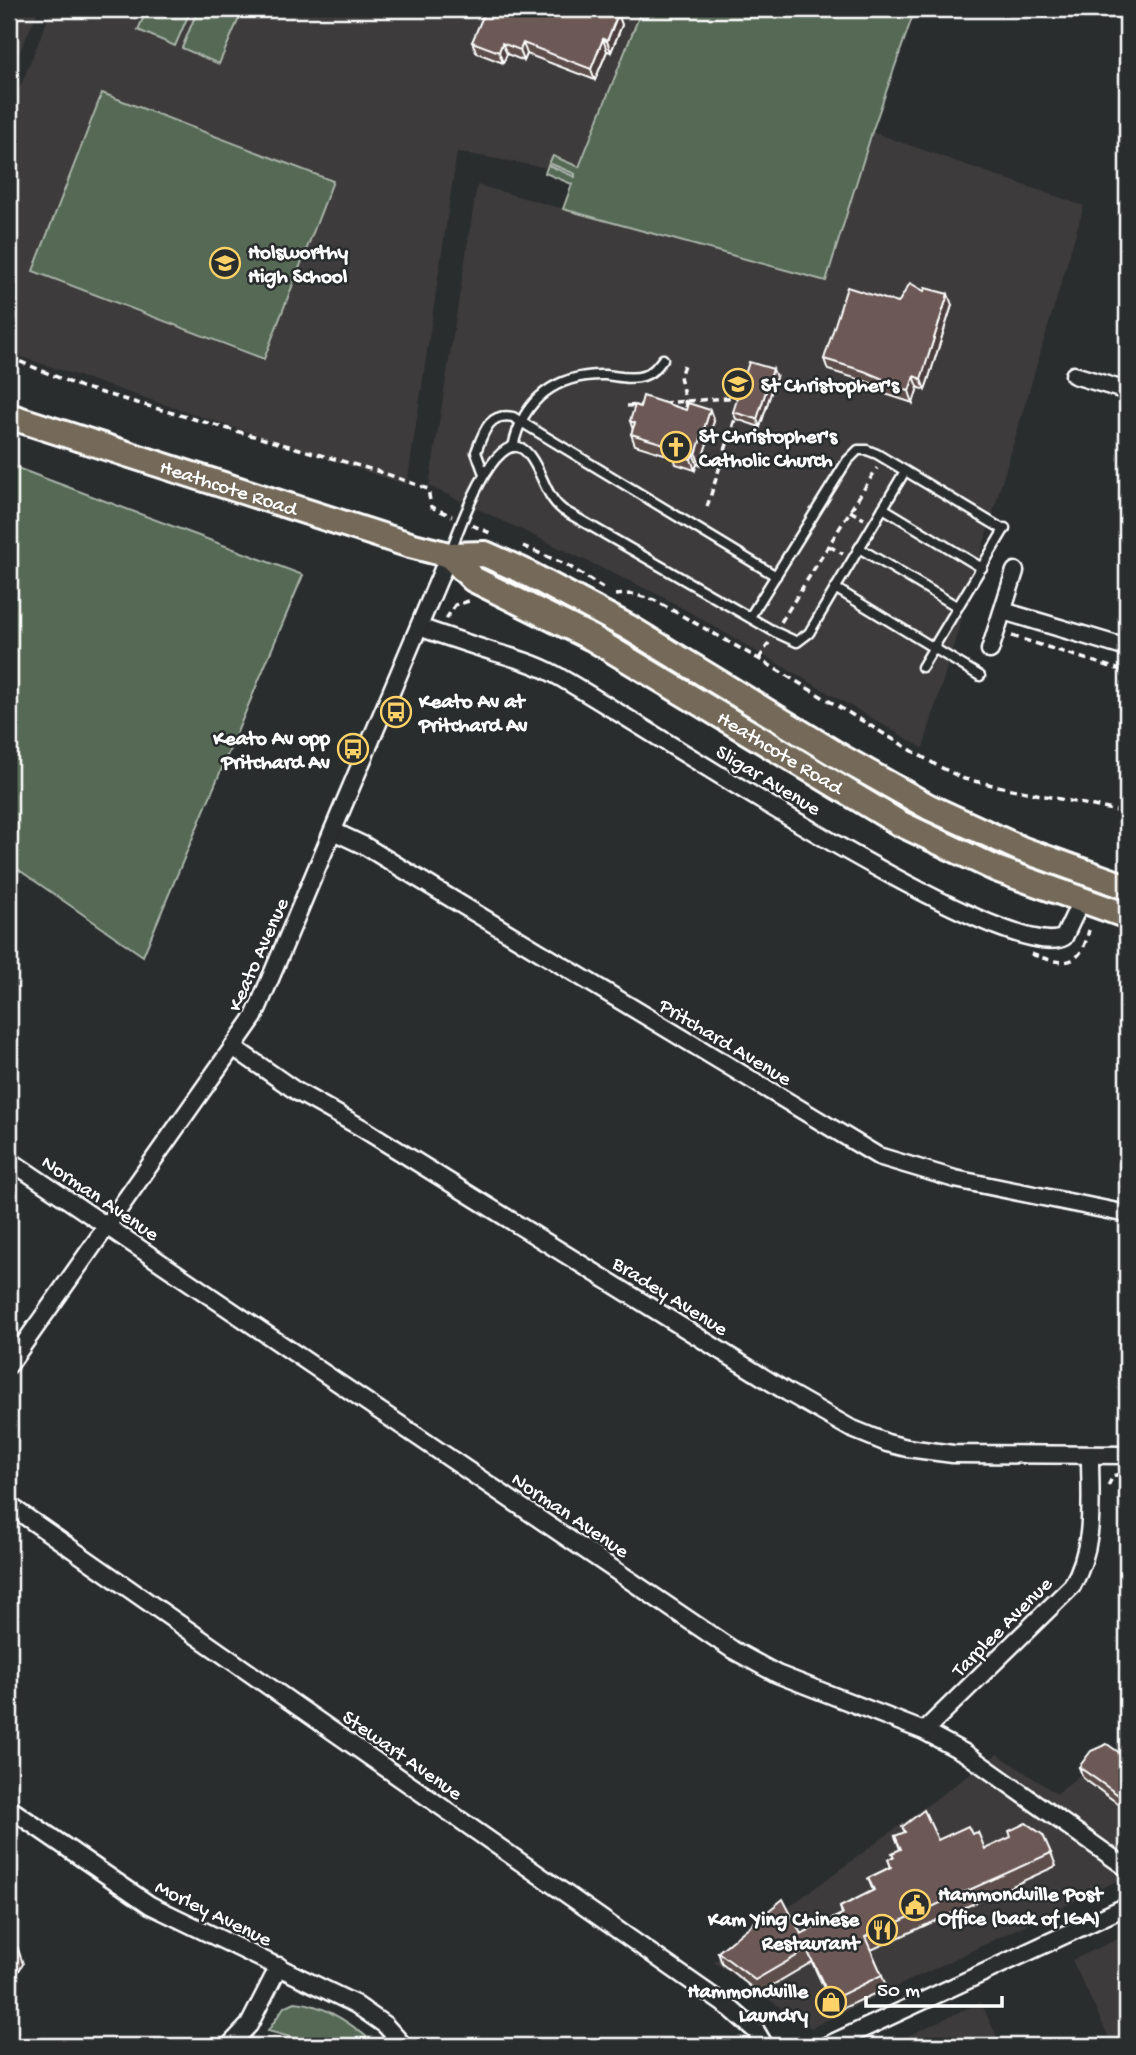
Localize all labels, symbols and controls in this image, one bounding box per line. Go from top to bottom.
place label: Holsworthy High School [248,242,349,291]
school or university icon: Holsworthy High School [208,246,242,280]
school or university icon: St Christopher's [721,367,755,401]
place label: St Christopher's [761,375,900,400]
place label: St Christopher's Catholic Church [698,426,838,475]
church icon: St Christopher's Catholic Church [659,430,693,464]
street label: Heathcote Road [156,456,301,524]
place label: Keato Av at Pritchard Av [418,691,528,740]
bus stop icon: Keato Av at Pritchard Av [379,695,413,729]
street label: Heathcote Road [711,707,848,803]
place label: Keato Av opp Pritchard Av [212,728,331,777]
bus stop icon: Keato Av opp Pritchard Av [336,732,370,766]
street label: Sligar Avenue [710,741,825,824]
street label: Keato Avenue [224,894,297,1016]
street label: Pritchard Avenue [653,994,796,1094]
street label: Norman Avenue [35,1151,164,1249]
street label: Bradey Avenue [606,1252,732,1344]
street label: Norman Avenue [505,1468,634,1566]
street label: Tarplee Avenue [947,1572,1060,1685]
street label: Stewart Avenue [336,1706,467,1808]
street label: Morley Avenue [150,1876,276,1955]
place label: Hammondville Post Office (back of IGA) [938,1884,1105,1933]
public building icon: Hammondville Post Office (back of IGA) [898,1888,932,1922]
place label: Kam Ying Chinese Restaurant [707,1909,861,1958]
restaurant icon: Kam Ying Chinese Restaurant [865,1913,899,1947]
scale bar [866,1964,1003,2008]
text: 50 m [877,1980,920,2005]
place label: Hammondville Laundry [687,1981,809,2030]
shop icon: Hammondville Laundry [814,1985,848,2019]

